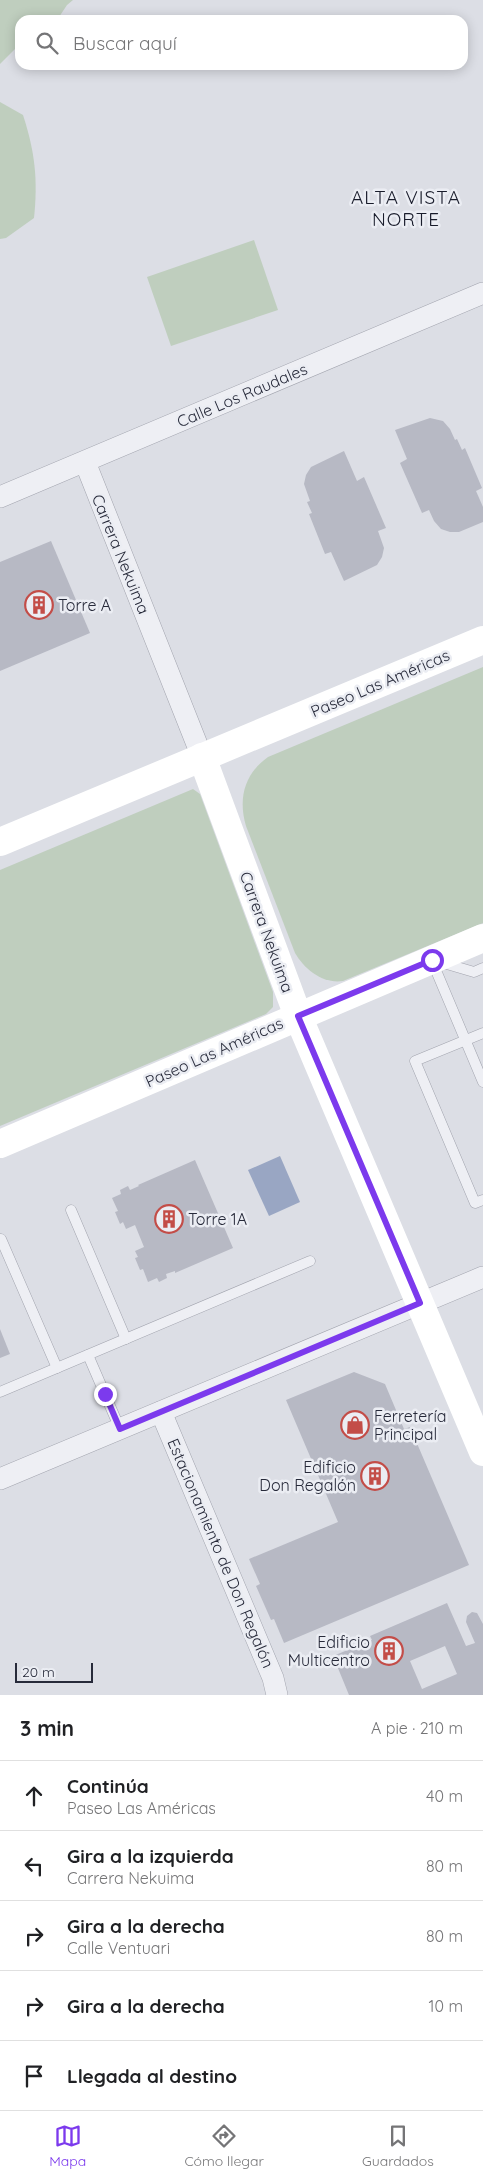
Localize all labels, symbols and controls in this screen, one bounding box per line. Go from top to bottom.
search box [15,15,468,70]
icon: search [33,29,61,57]
text: Buscar aquí [73,31,177,55]
district label: ALTA VISTA NORTE [351,185,461,231]
street label: Calle Los Raudales [174,359,310,431]
street label: Carrera Nekuima [88,491,154,617]
building icon: Torre A [24,590,54,620]
place label: Torre A [58,595,111,615]
street label: Paseo Las Américas [308,645,452,721]
street label: Carrera Nekuima [236,869,298,995]
route start [421,949,444,972]
street label: Paseo Las Américas [142,1013,286,1091]
building icon: Torre 1A [154,1204,184,1234]
place label: Torre 1A [188,1209,247,1229]
route end [94,1383,117,1406]
place label: Ferretería Principal [374,1406,447,1444]
shop icon: Ferretería Principal [340,1410,370,1440]
street label: Estacionamiento de Don Regalón [163,1435,279,1671]
place label: Edificio Don Regalón [259,1457,356,1495]
building icon: Edificio Don Regalón [360,1461,390,1491]
place label: Edificio Multicentro [288,1632,370,1670]
building icon: Edificio Multicentro [374,1636,404,1666]
scale bar [15,1660,92,1683]
text: 20 m [22,1663,55,1681]
text: 3 min [20,1715,74,1741]
text: A pie · 210 m [371,1718,463,1738]
text: Continúa [67,1774,149,1798]
icon: ahead [20,1782,48,1810]
text: 40 m [426,1786,463,1806]
text: Paseo Las Américas [67,1798,216,1818]
text: Gira a la izquierda [67,1844,234,1868]
icon: left [20,1852,48,1880]
text: 80 m [426,1856,463,1876]
text: Carrera Nekuima [67,1868,194,1888]
text: Gira a la derecha [67,1914,225,1938]
icon: right [20,1922,48,1950]
text: 80 m [426,1926,463,1946]
text: Calle Ventuari [67,1938,170,1958]
icon: right [20,1992,48,2020]
text: Gira a la derecha [67,1994,225,2018]
text: 10 m [429,1996,463,2016]
icon: arrive [20,2062,48,2090]
text: Llegada al destino [67,2064,237,2088]
tab: Mapa [49,2122,86,2170]
tab: Cómo llegar [184,2122,264,2170]
tab: Guardados [362,2122,434,2170]

